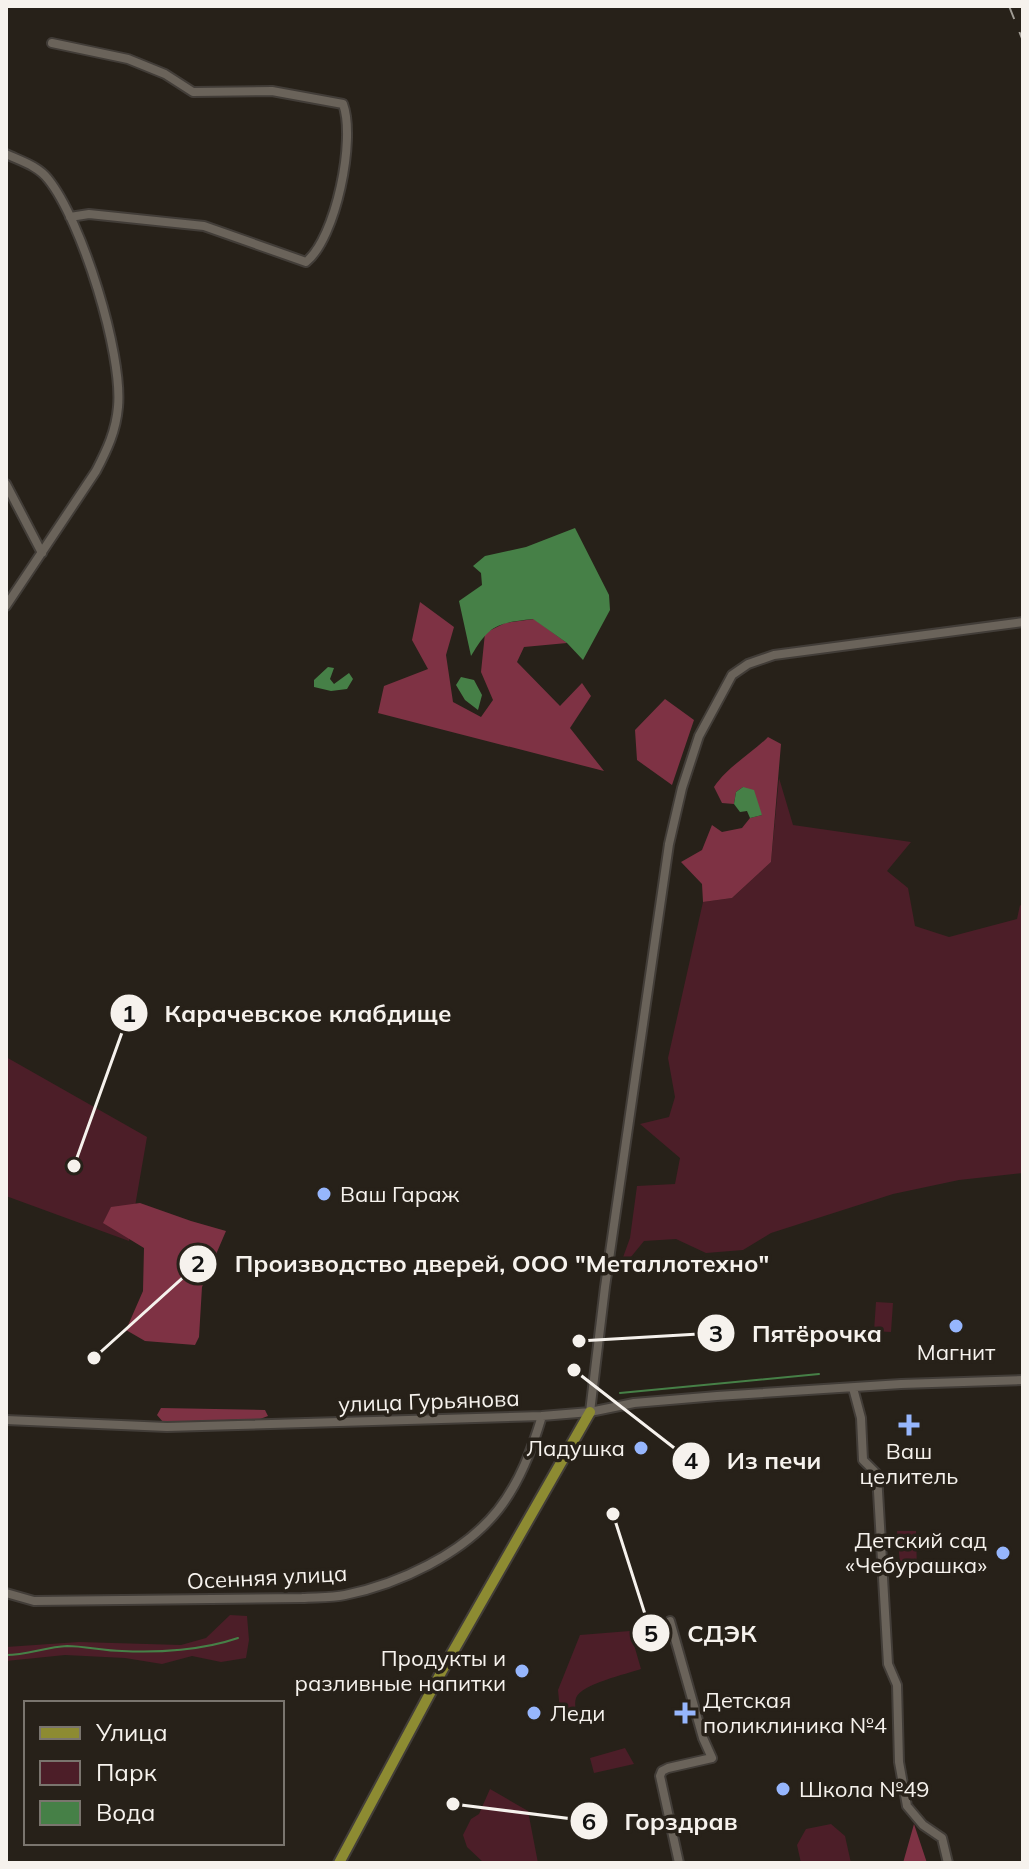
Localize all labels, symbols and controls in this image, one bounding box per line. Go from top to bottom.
callout: Карачевское клабдище [109,989,468,1037]
text: 1 [122,998,136,1028]
text: Карачевское клабдище [165,998,451,1028]
place label: Ваш Гараж [340,1180,460,1208]
marker: Ваш Гараж [315,1185,333,1203]
callout: Производство дверей, ООО "Металлотехно" [178,1240,785,1288]
text: 2 [191,1248,205,1278]
text: Производство дверей, ООО "Металлотехно" [235,1248,769,1278]
callout: Пятёрочка [696,1309,897,1357]
marker: Магнит [947,1317,965,1335]
text: 3 [709,1318,723,1348]
text: Пятёрочка [752,1318,882,1348]
place label: Магнит [917,1338,995,1366]
street label: улица Гурьянова [338,1384,520,1418]
marker: Ваш целитель [900,1416,918,1434]
place label: Ладушка [526,1434,625,1462]
callout: Из печи [671,1437,837,1485]
place label: Ваш целитель [860,1437,958,1490]
marker: Ладушка [632,1439,650,1457]
text: 4 [684,1445,698,1475]
text: Из печи [727,1445,821,1475]
place label: Детский сад «Чебурашка» [845,1526,987,1579]
marker: Детский сад «Чебурашка» [994,1544,1012,1562]
street label: Осенняя улица [186,1559,348,1595]
callout: СДЭК [631,1609,773,1657]
text: 5 [644,1618,658,1648]
text: СДЭК [687,1618,757,1648]
place label: Продукты и разливные напитки [295,1644,506,1697]
marker: Продукты и разливные напитки [513,1662,531,1680]
place label: Детская поликлиника №4 [703,1686,887,1739]
place label: Леди [550,1699,605,1727]
legend [24,1701,284,1845]
marker: Детская поликлиника №4 [674,1702,696,1724]
marker: Леди [525,1704,543,1722]
text: Улица [95,1717,168,1747]
text: Парк [96,1757,157,1787]
place label: Школа №49 [799,1775,930,1803]
marker: Школа №49 [774,1780,792,1798]
text: Вода [96,1797,156,1827]
callout: Горздрав [569,1797,754,1845]
text: 6 [582,1806,596,1836]
text: Горздрав [624,1806,738,1836]

